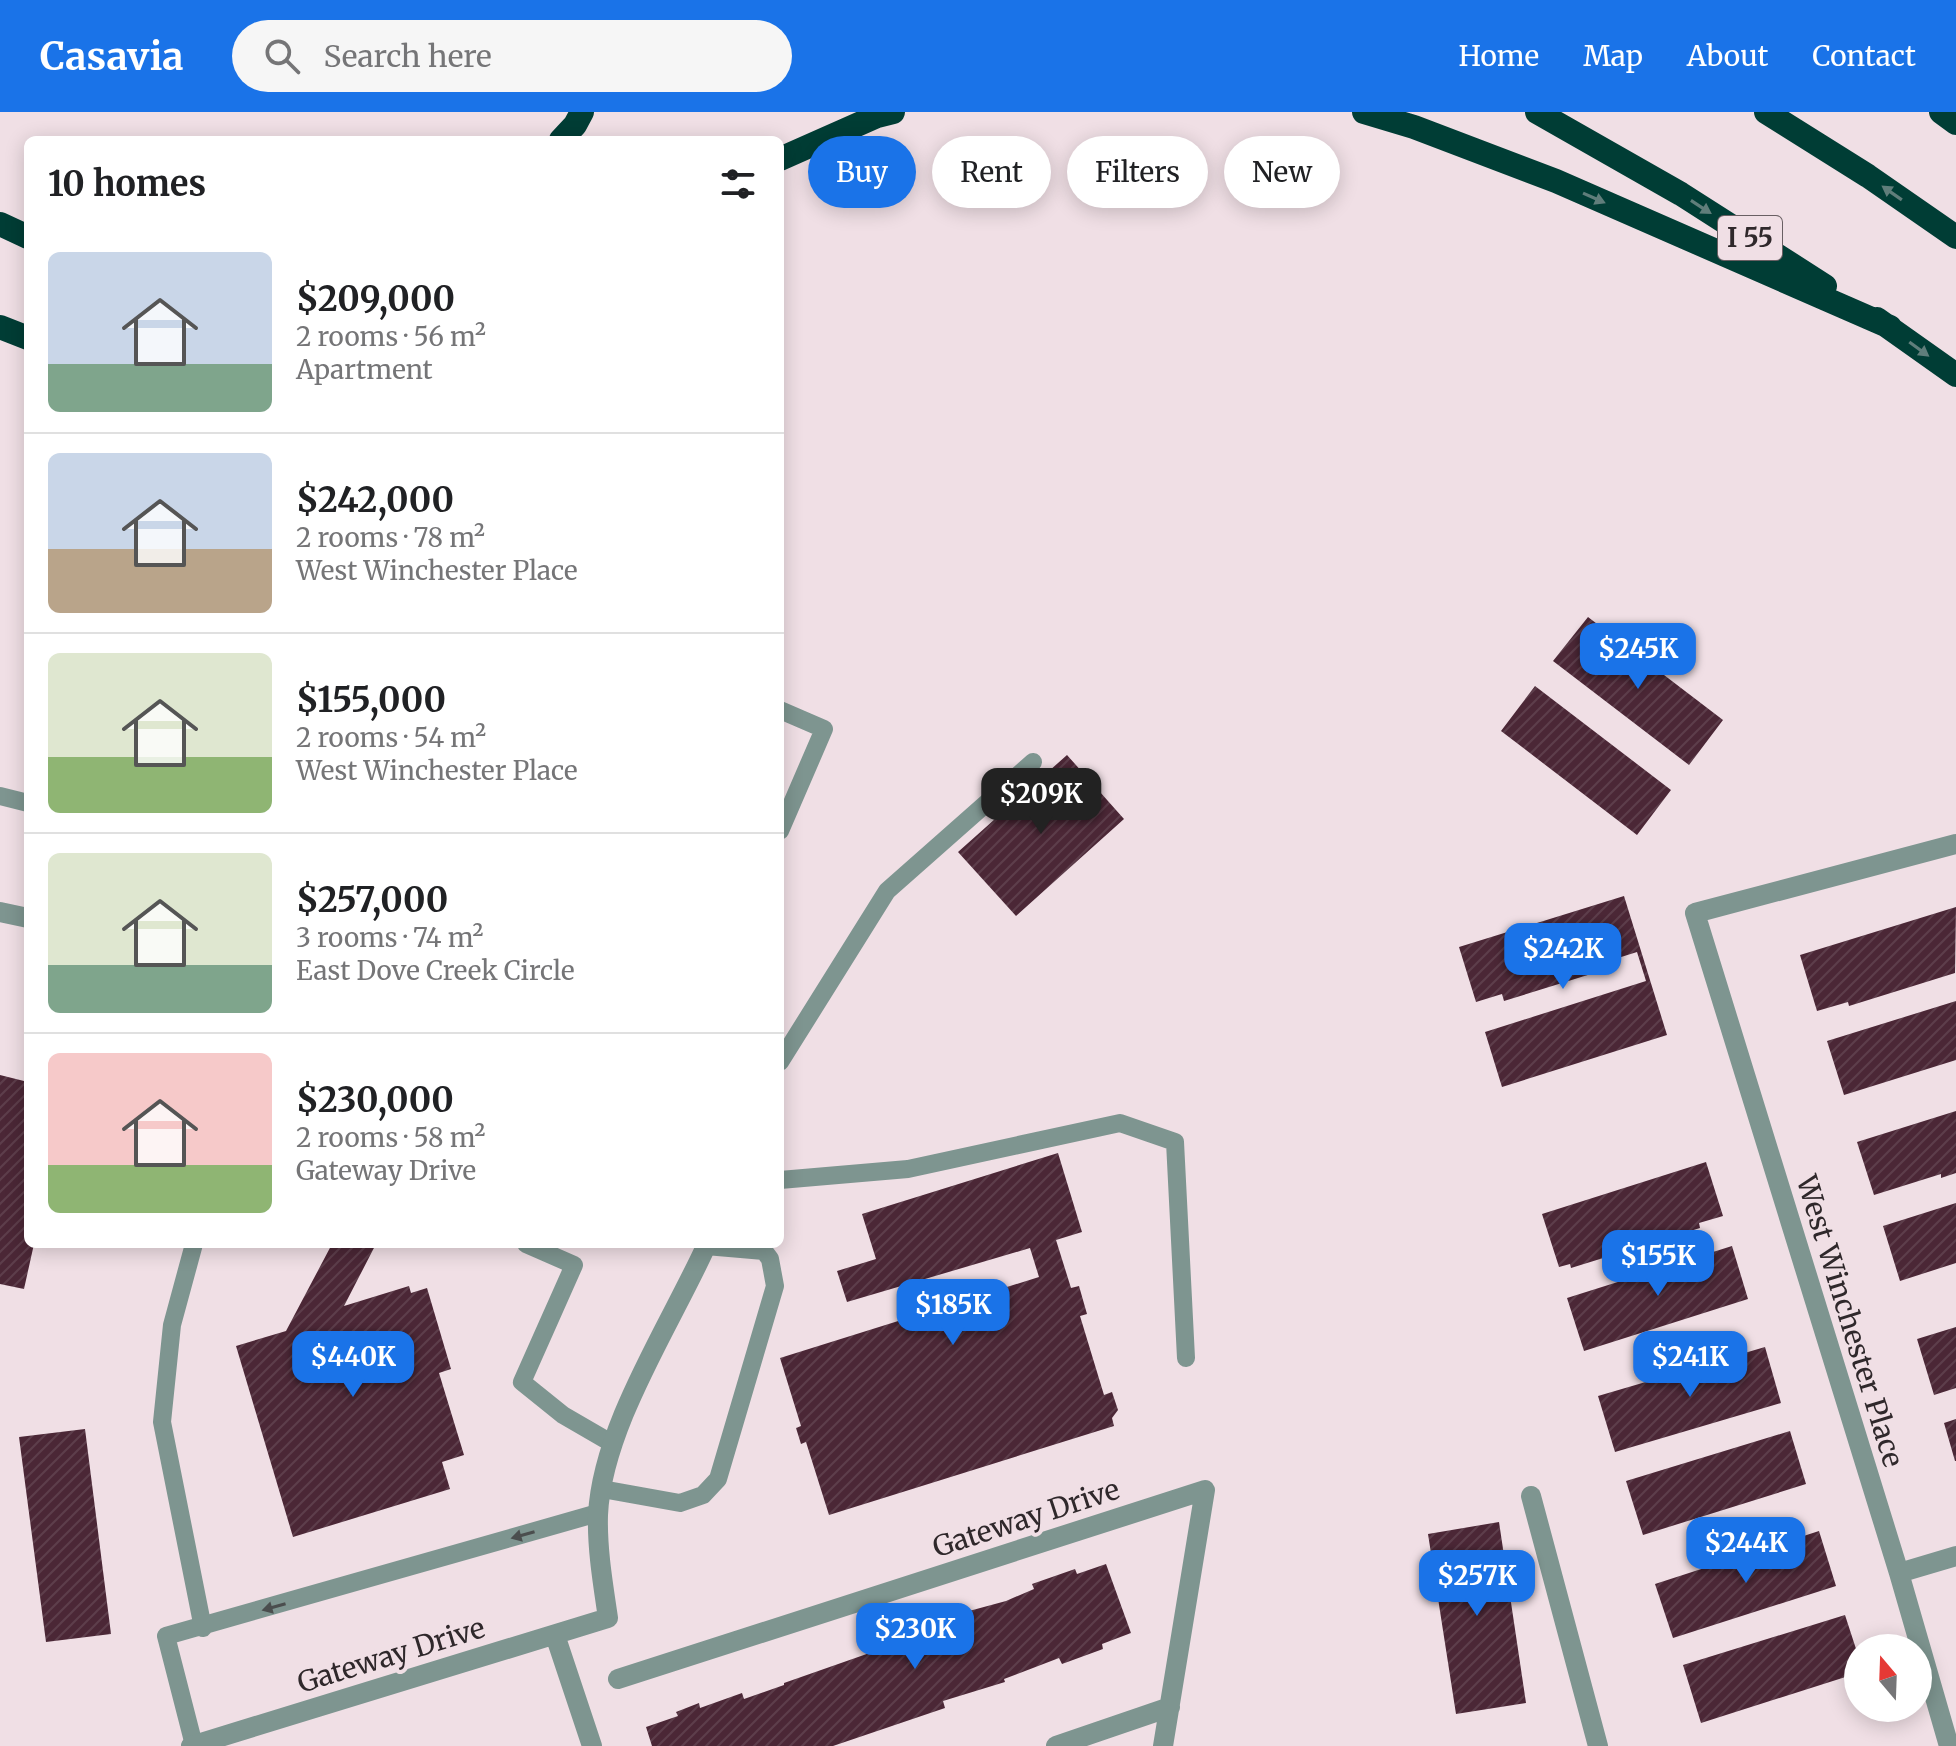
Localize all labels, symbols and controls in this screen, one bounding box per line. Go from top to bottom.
search box [232,20,792,92]
text: Casavia [40,33,184,80]
icon: search [260,34,304,78]
text: Search here [324,37,492,75]
text: Home [1458,38,1539,74]
text: Map [1583,38,1643,74]
text: About [1687,38,1768,74]
text: Contact [1812,38,1916,74]
chip: Buy [808,136,916,208]
chip: Rent [932,136,1051,208]
chip: Filters [1067,136,1208,208]
chip: New [1224,136,1340,208]
icon: filters [716,162,760,206]
text: 10 homes [48,163,206,205]
one-way arrow [1881,186,1902,201]
one-way arrow [1582,191,1606,205]
one-way arrow [1690,199,1712,213]
road number: I 55 [1718,216,1782,260]
text: $209,000 [296,278,455,320]
icon: home [112,284,208,380]
text: 2 rooms · 56 m² [296,320,486,353]
one-way arrow [1909,340,1929,356]
text: Apartment [296,353,433,386]
text: $242,000 [296,479,454,521]
icon: home [112,485,208,581]
text: 2 rooms · 78 m² [296,521,485,554]
text: West Winchester Place [296,554,577,587]
pin: $245K [1582,623,1694,691]
text: $245K [1598,632,1678,665]
text: $155,000 [296,679,446,721]
icon: home [112,685,208,781]
text: 2 rooms · 54 m² [296,721,486,754]
text: West Winchester Place [296,754,577,787]
pin: $209K [985,768,1097,836]
text: $209K [999,777,1083,810]
text: $257,000 [296,879,448,921]
icon: home [112,885,208,981]
text: 3 rooms · 74 m² [296,921,483,954]
pin: $242K [1507,923,1619,991]
text: $242K [1522,932,1604,965]
text: East Dove Creek Circle [296,954,575,987]
text: $230,000 [296,1079,454,1121]
icon: home [112,1085,208,1181]
text: 2 rooms · 58 m² [296,1121,485,1154]
text: Gateway Drive [296,1154,476,1187]
street label: West Winchester Place [1788,1170,1912,1471]
pin: $155K [1602,1230,1714,1298]
text: $155K [1620,1239,1696,1272]
pin: $185K [897,1279,1009,1347]
text: $185K [915,1288,991,1321]
pin: $440K [297,1331,409,1399]
pin: $241K [1634,1331,1746,1399]
text: $440K [310,1340,396,1373]
text: $241K [1651,1340,1729,1373]
street label: Gateway Drive [928,1471,1124,1565]
pin: $244K [1690,1517,1802,1585]
text: $244K [1704,1526,1788,1559]
one-way arrow [511,1529,535,1542]
pin: $257K [1421,1550,1533,1618]
text: $257K [1437,1559,1517,1592]
one-way arrow [261,1601,285,1614]
pin: $230K [859,1603,971,1671]
street label: Gateway Drive [293,1609,489,1701]
text: $230K [874,1612,956,1645]
north arrow [1844,1634,1932,1722]
map controls [1844,1634,1932,1722]

